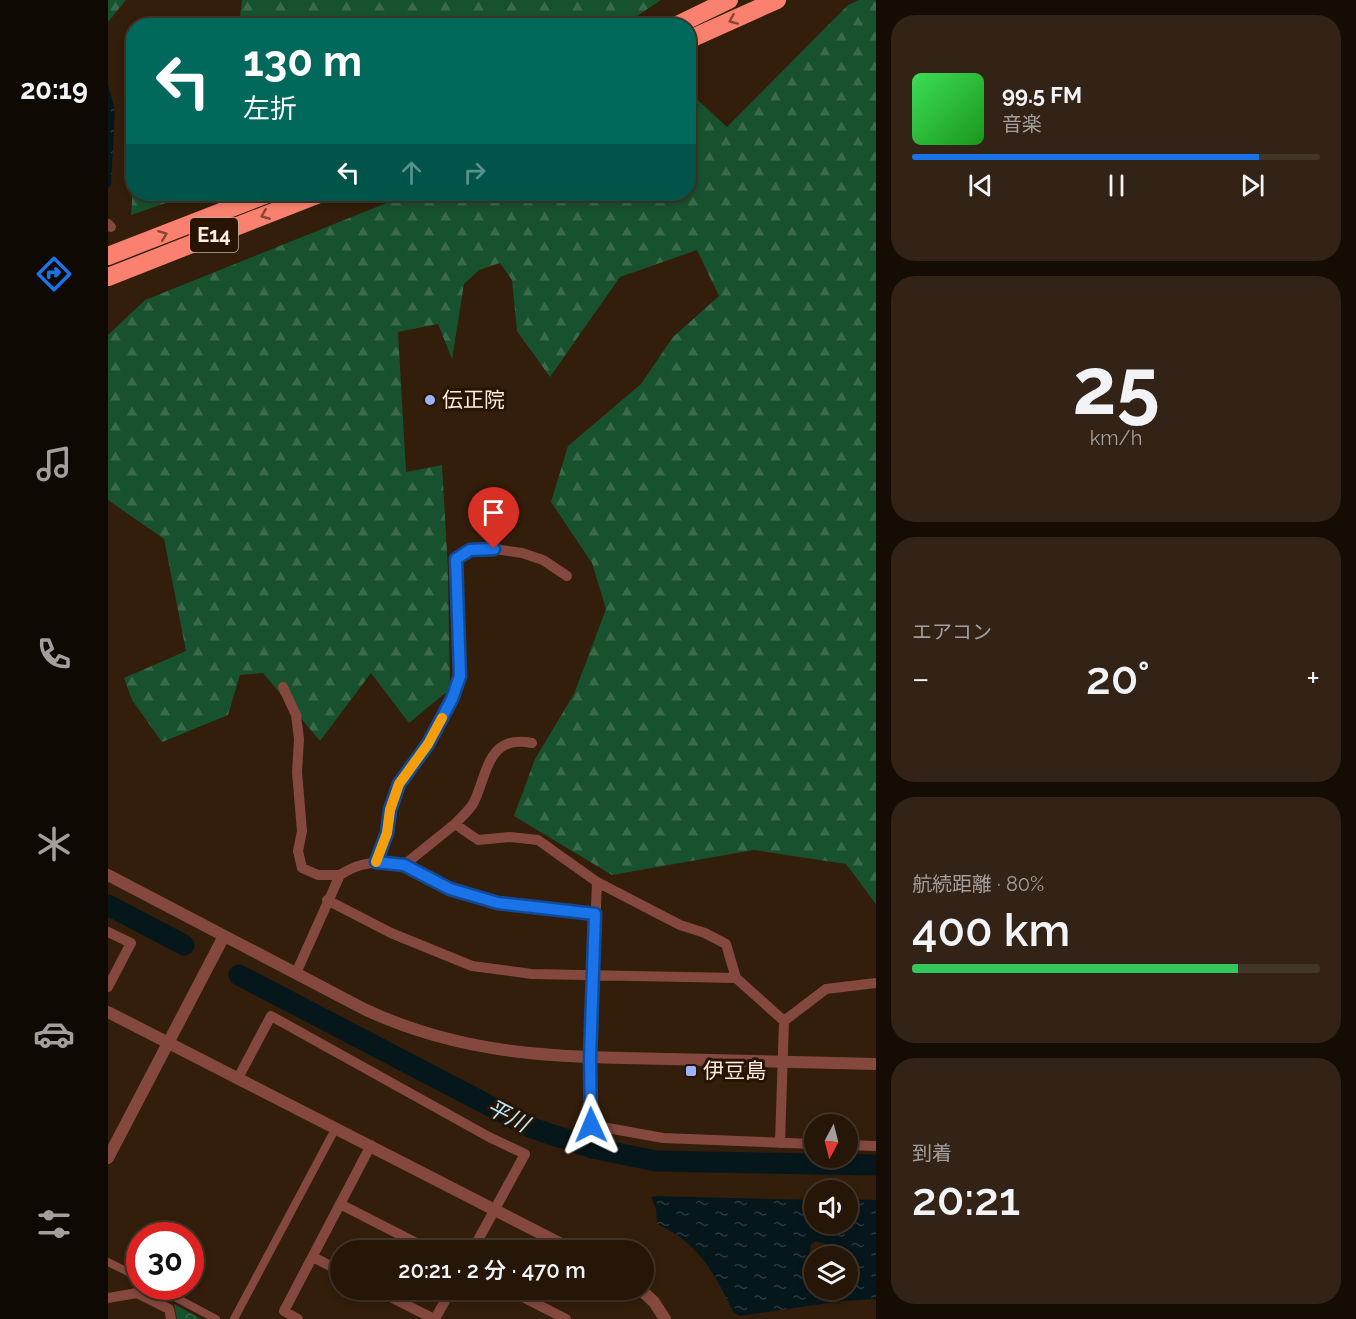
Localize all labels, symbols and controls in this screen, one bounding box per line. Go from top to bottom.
one-way arrow [728,13,739,25]
text: 130 m [243,37,362,86]
icon: left [144,42,222,120]
text: 20:19 [20,74,88,105]
text: 99.5 FM [1002,82,1082,108]
text: 左折 [243,93,297,124]
text: 音楽 [1002,112,1042,136]
icon: left [332,156,365,189]
icon: ahead [395,156,428,189]
icon: right [458,156,491,189]
icon: previous [964,169,997,202]
icon: pause [1100,169,1133,202]
icon: next [1236,169,1269,202]
one-way arrow [260,208,271,220]
road number: E14 [190,218,238,252]
one-way arrow [157,229,167,242]
icon: directions [33,253,75,295]
text: 25 [1072,341,1160,432]
place label: 伝正院 [442,387,505,412]
marker: 伝正院 [423,393,437,407]
text: km/h [1090,426,1142,450]
icon: music [33,443,75,485]
pin [468,487,519,549]
icon: arrive [477,496,510,529]
text: エアコン [912,620,992,644]
icon: phone [33,633,75,675]
text: 20° [1086,652,1150,705]
text: − [912,659,930,698]
text: + [1306,659,1320,698]
icon: climate [33,823,75,865]
text: 航続距離 · 80% [912,872,1044,896]
text: 400 km [912,904,1070,957]
icon: car [33,1013,75,1055]
place label: 伊豆島 [703,1058,766,1083]
marker: 伊豆島 [684,1064,698,1078]
water label: 平川 [482,1093,535,1137]
position arrow [559,1093,623,1157]
north arrow [804,1114,858,1168]
map controls [804,1114,858,1300]
text: 到着 [912,1141,952,1165]
text: 20:21 [912,1173,1020,1226]
button: sound [804,1180,858,1234]
icon: filters [33,1203,75,1245]
speed limit sign: 30 [126,1222,204,1300]
button: layers [804,1246,858,1300]
text: 20:21 · 2 分 · 470 m [398,1257,586,1283]

